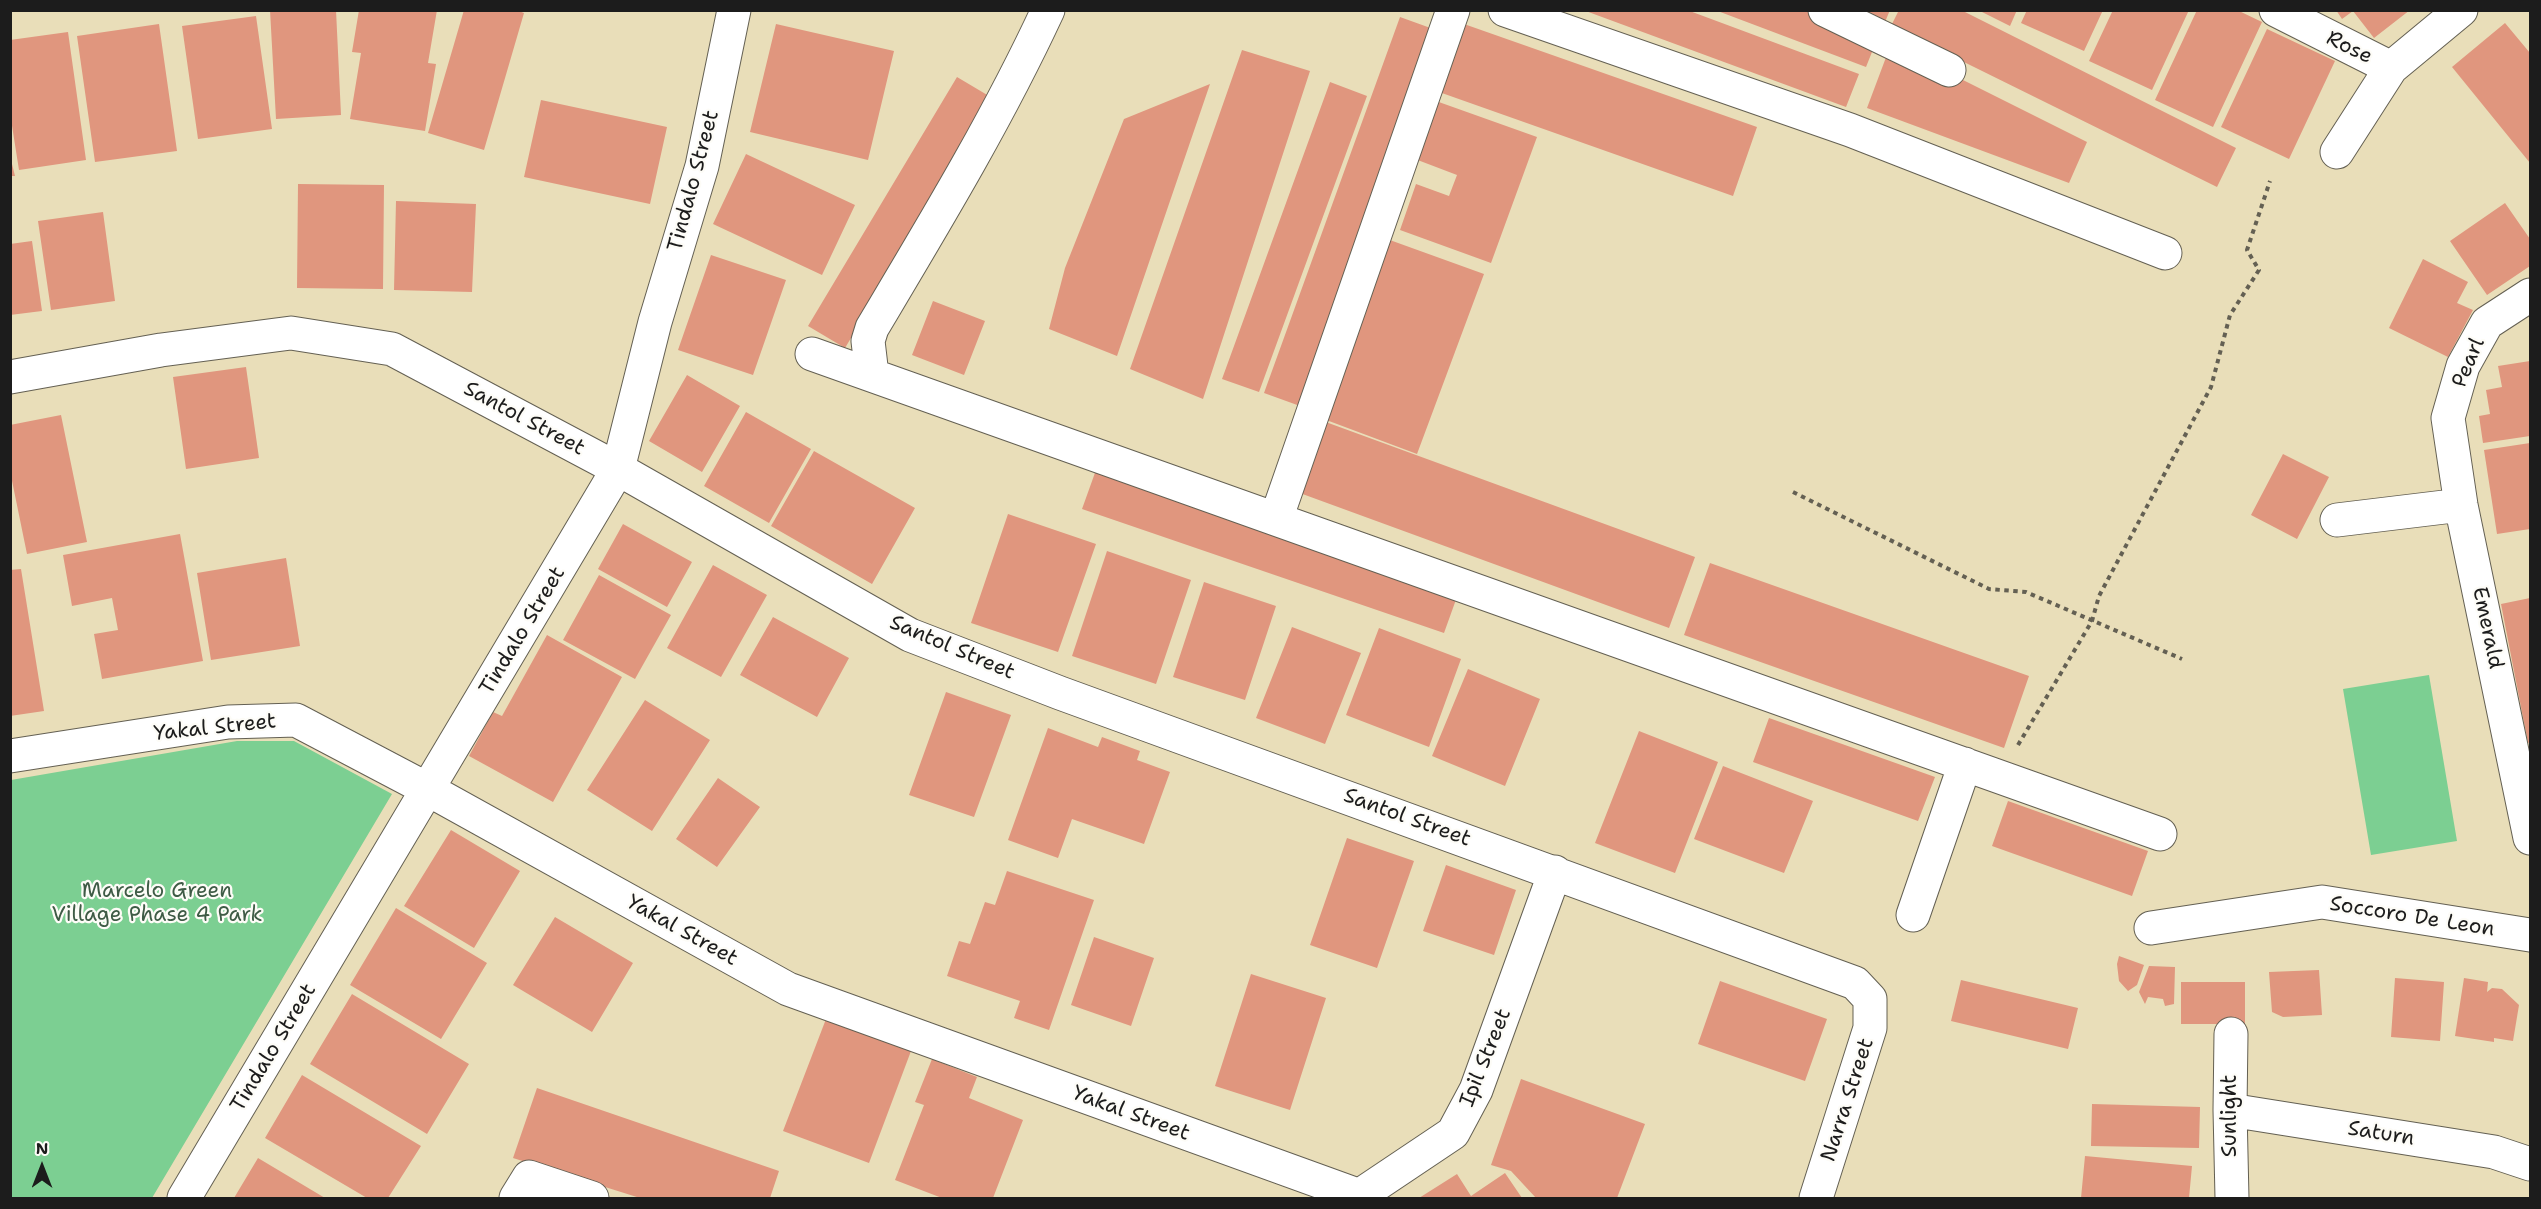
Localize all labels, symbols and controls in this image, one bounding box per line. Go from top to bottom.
street label: Rose [2322,26,2376,70]
street label: Tindalo Street [663,108,725,254]
street label: Pearl [2447,334,2491,392]
street label: Santol Street [459,377,589,461]
street label: Tindalo Street [475,562,571,700]
street label: Emerald [2466,585,2508,671]
street label: Santol Street [886,610,1018,686]
street label: Yakal Street [153,709,277,747]
street label: Santol Street [1340,783,1474,853]
park label: Marcelo Green Village Phase 4 Park [52,879,262,929]
street label: Yakal Street [622,890,742,972]
street label: Soccoro De Leon [2328,892,2496,942]
street label: Tindalo Street [226,979,322,1117]
street label: Ipil Street [1455,1005,1517,1111]
street label: Narra Street [1816,1035,1880,1165]
street label: Sunlight [2218,1075,2244,1157]
street label: Yakal Street [1069,1081,1193,1147]
street label: Saturn [2346,1116,2416,1152]
north arrow [12,1137,72,1197]
text: N [36,1138,48,1159]

